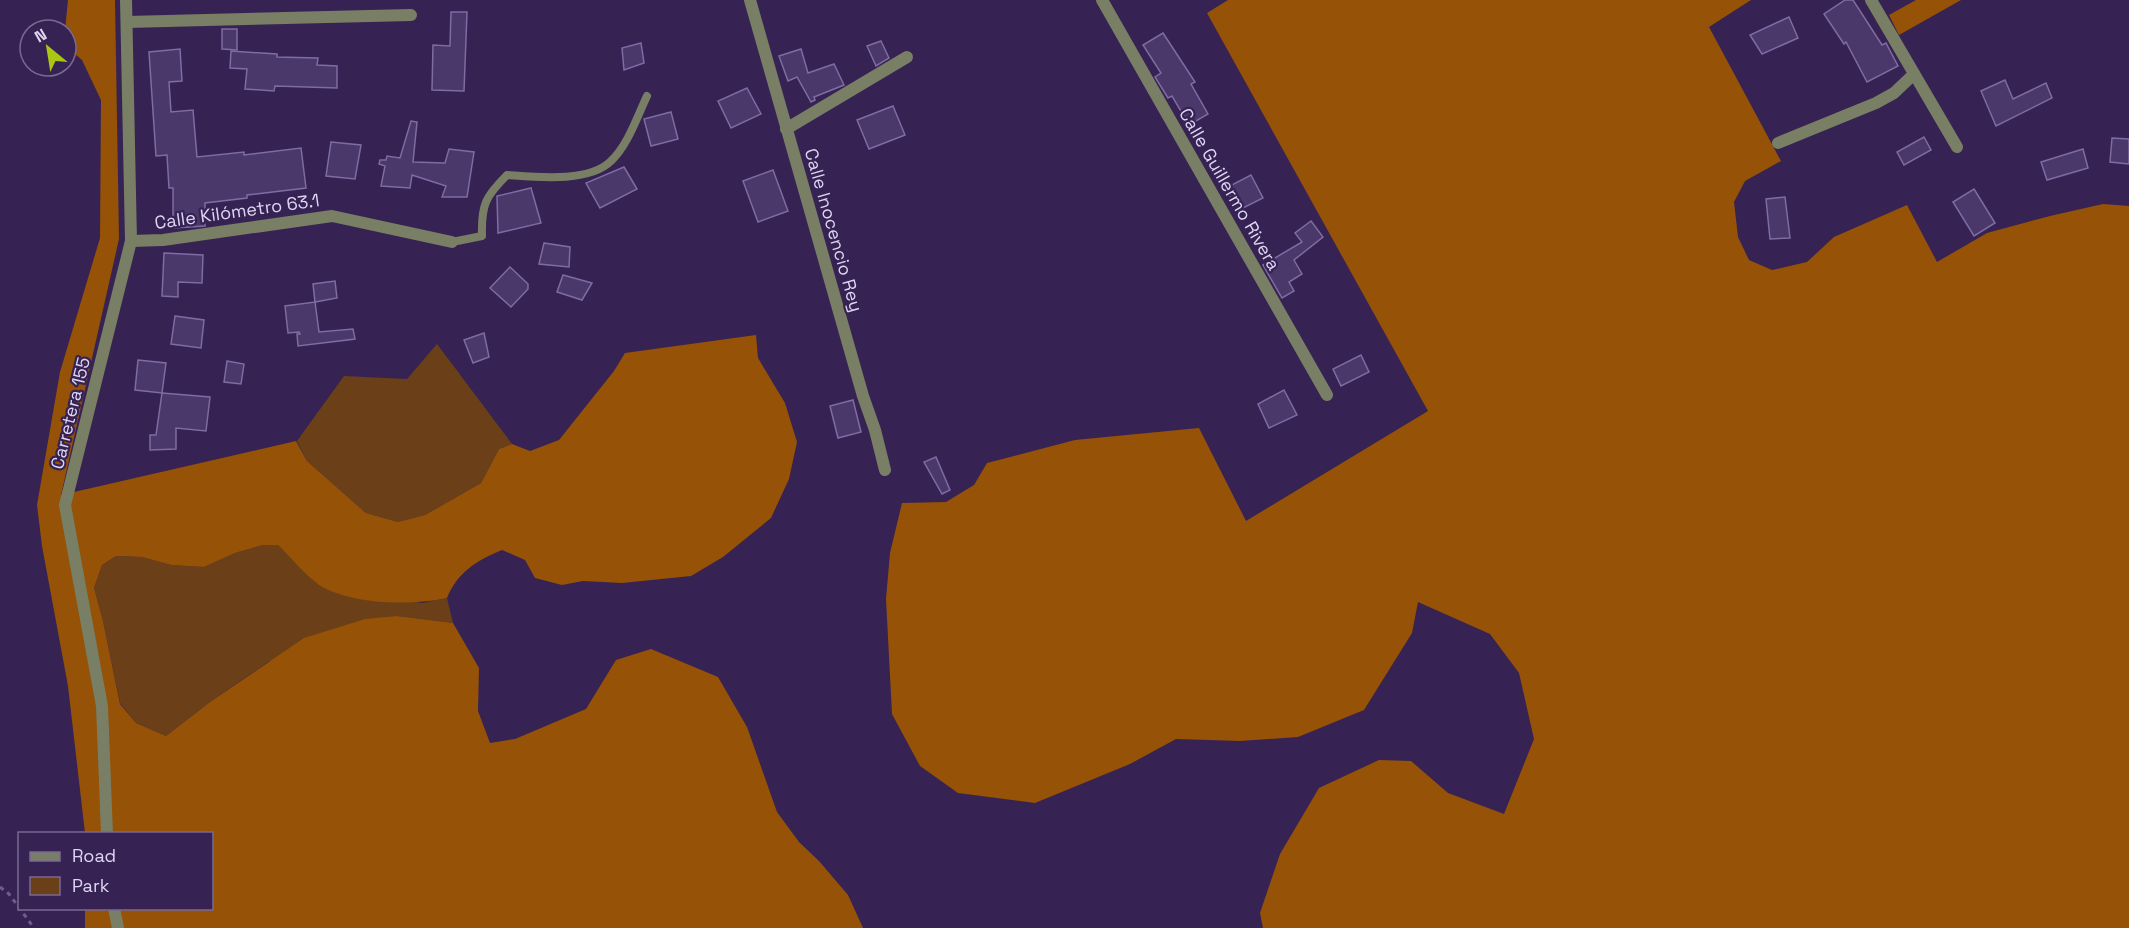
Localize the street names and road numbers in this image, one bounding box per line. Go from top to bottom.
street label: Calle Guillermo Rivera [1174,104,1286,274]
street label: Calle Inocencio Rey [800,146,868,314]
street label: Calle Kilómetro 63.1 [153,188,321,234]
street label: Carretera 155 [45,355,95,471]

